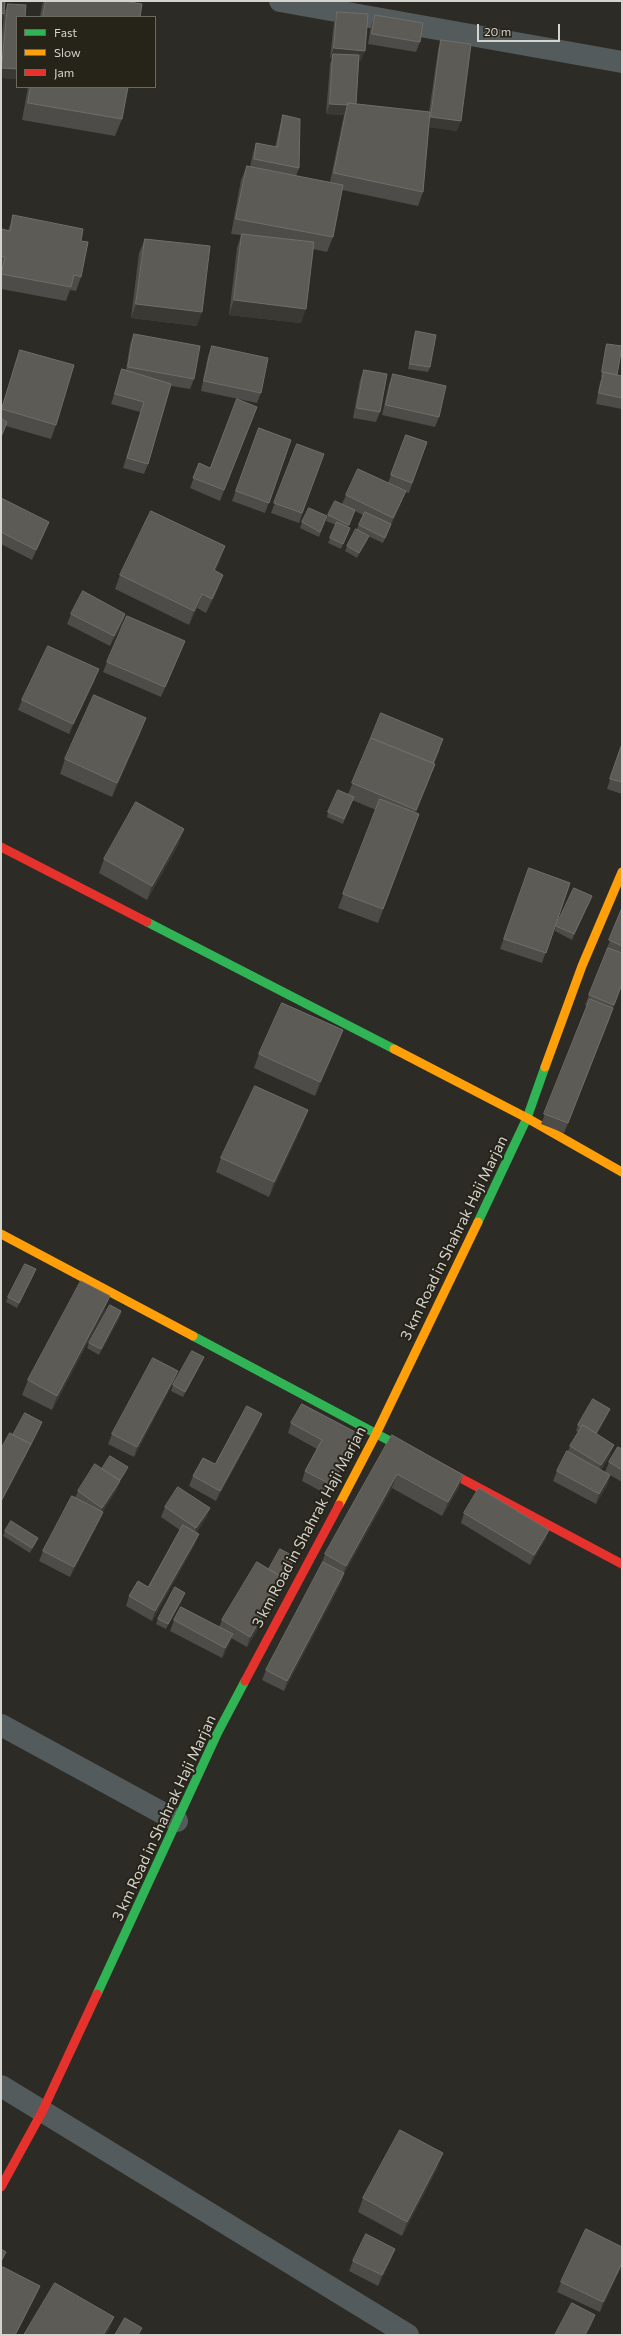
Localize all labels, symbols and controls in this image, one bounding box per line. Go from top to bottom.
legend [16,16,156,88]
scale bar [479,16,562,42]
text: 20 m [484,24,511,38]
text: Fast [54,25,77,39]
text: Slow [54,45,81,59]
text: Jam [54,65,74,79]
street label: 3 km Road in Shahrak Haji Marjan [397,1133,511,1343]
street label: 3 km Road in Shahrak Haji Marjan [248,1423,370,1631]
street label: 3 km Road in Shahrak Haji Marjan [108,1712,220,1924]

